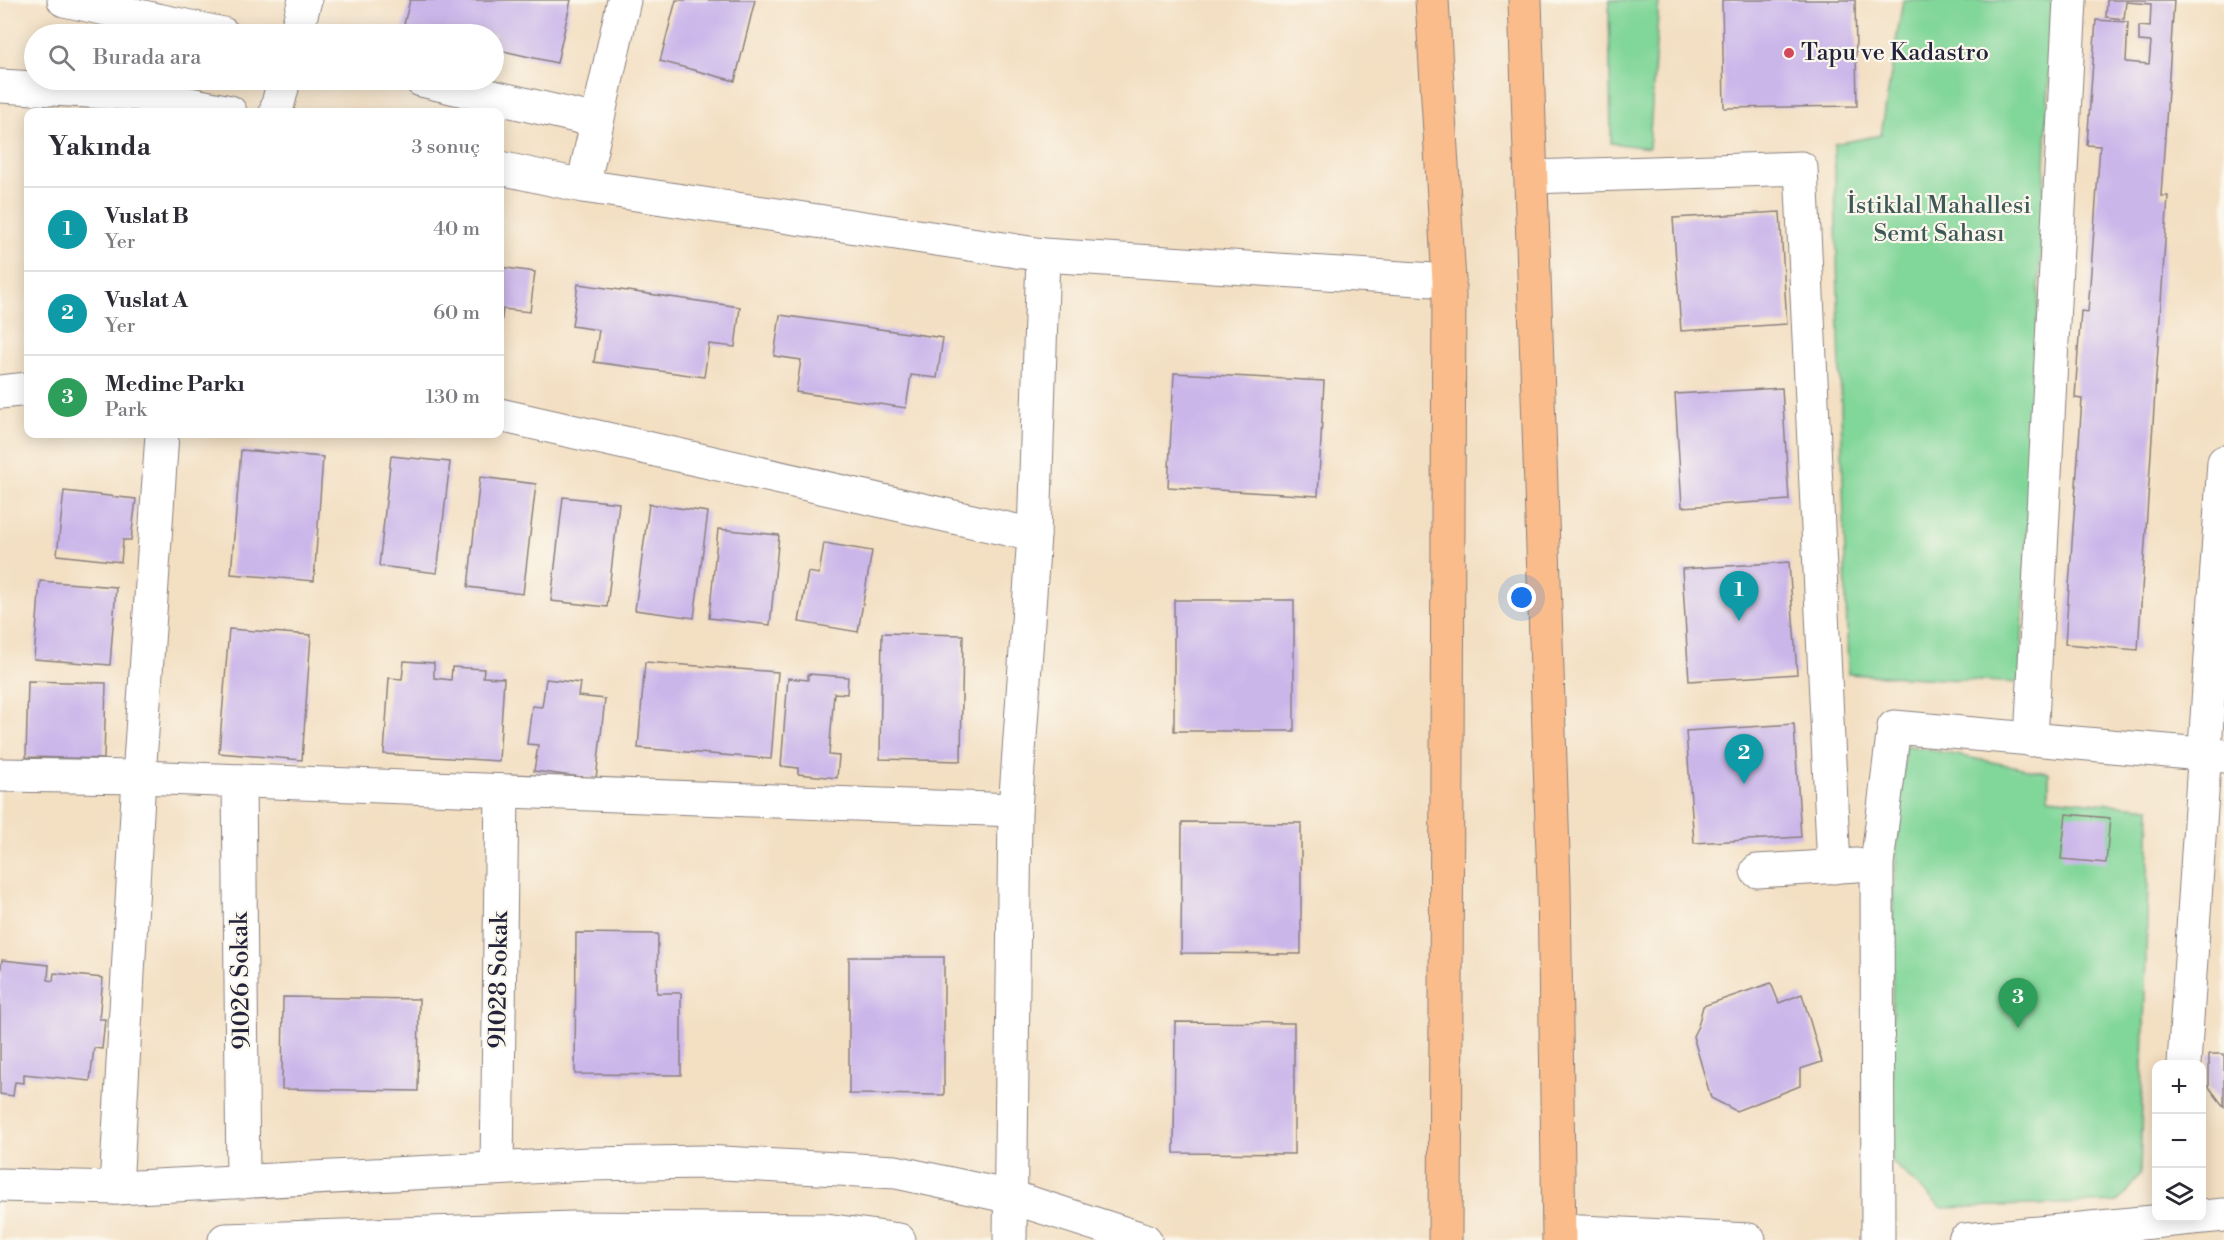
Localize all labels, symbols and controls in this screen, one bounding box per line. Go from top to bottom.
search box [24,24,504,90]
place label: Tapu ve Kadastro [1801,38,1989,68]
icon: search [45,41,78,74]
text: Burada ara [93,44,201,71]
marker: Tapu ve Kadastro [1782,46,1796,60]
text: Yakında [48,131,151,163]
text: 3 sonuç [411,135,480,160]
park label: İstiklal Mahallesi Semt Sahası [1847,190,2031,249]
text: Vuslat B [105,203,189,230]
text: 1 [63,217,72,242]
text: 40 m [433,217,480,242]
text: Yer [105,230,135,255]
text: Vuslat A [105,287,188,314]
text: 2 [61,301,74,326]
text: 60 m [433,301,480,326]
text: Yer [105,314,135,339]
text: Medine Parkı [105,371,245,398]
text: 3 [61,385,74,410]
text: 130 m [425,385,480,410]
text: Park [105,398,147,423]
pin: 1 [1720,572,1758,621]
your location [1507,583,1536,612]
pin: 2 [1724,734,1764,784]
street label: 91028 Sokak [483,910,515,1049]
street label: 91026 Sokak [225,911,257,1050]
pin: 3 [1998,978,2038,1028]
map controls [2152,1060,2206,1222]
button: + [2152,1060,2206,1114]
button: − [2152,1114,2206,1168]
button: layers [2152,1168,2206,1222]

